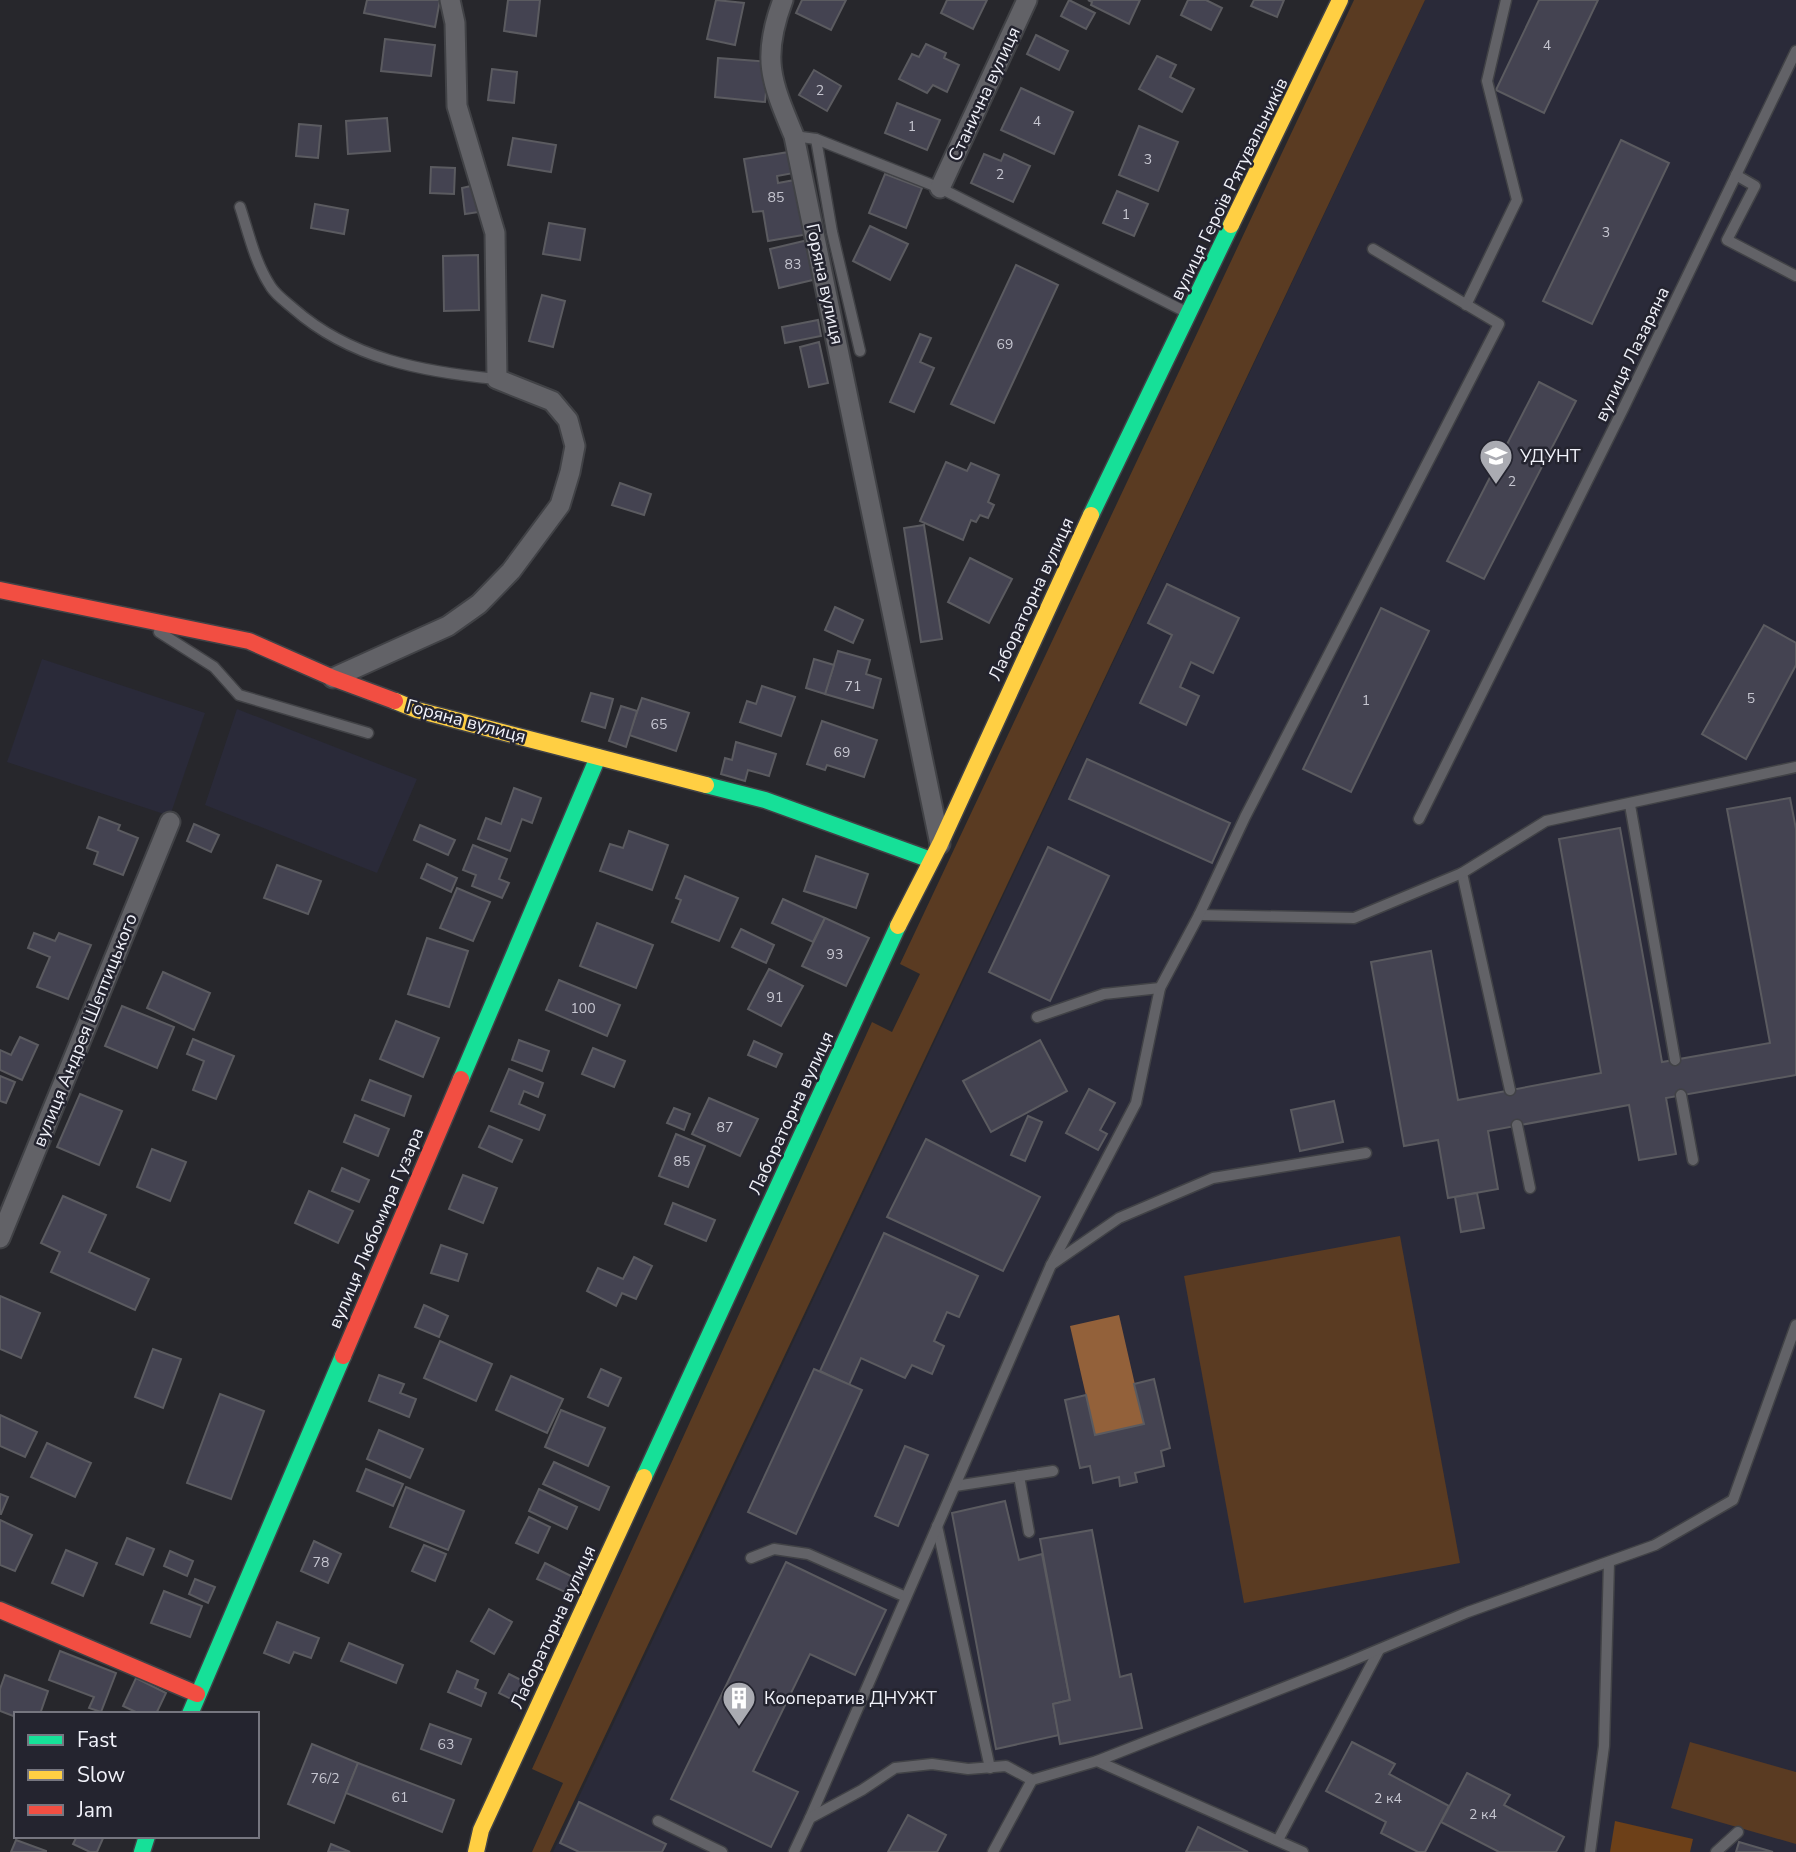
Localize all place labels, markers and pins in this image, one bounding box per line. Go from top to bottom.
school or university icon: УДУНТ [1477,437,1515,486]
place label: УДУНТ [1519,444,1581,468]
building icon: Кооператив ДНУЖТ [720,1679,758,1728]
place label: Кооператив ДНУЖТ [764,1686,937,1710]

